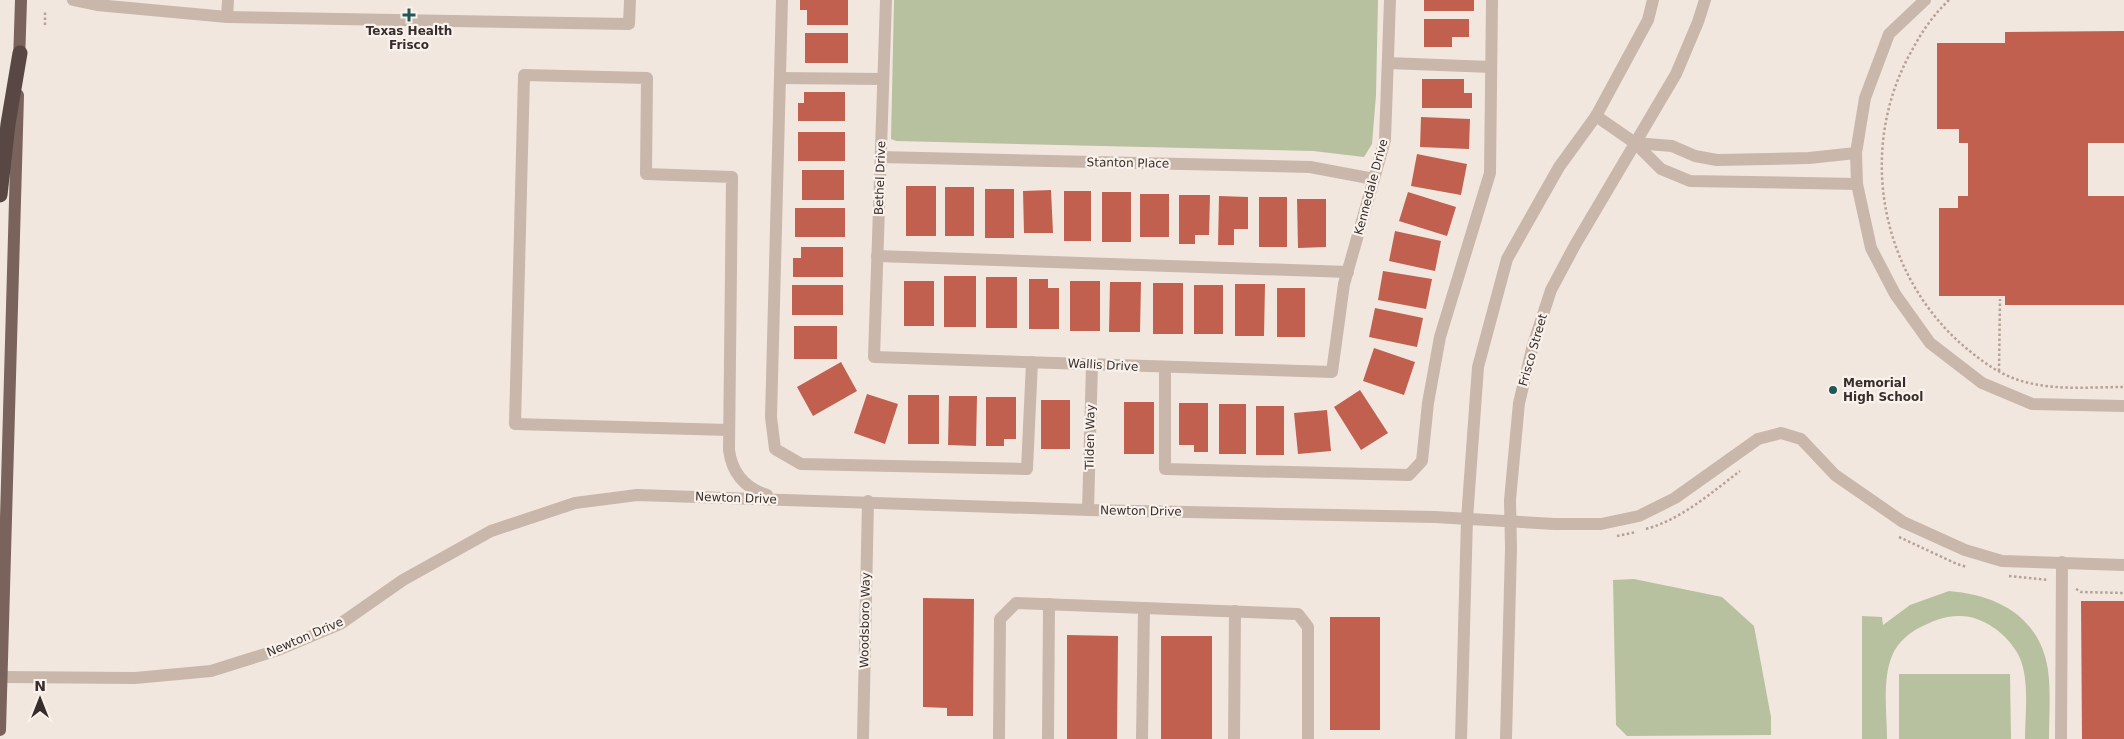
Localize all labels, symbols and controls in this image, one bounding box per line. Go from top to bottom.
marker: Texas Health Frisco [402,8,416,22]
place label: Texas Health Frisco [366,24,452,52]
street label: Kennedale Drive [1351,137,1391,237]
street label: Bethel Drive [872,141,888,215]
street label: Stanton Place [1087,155,1169,171]
street label: Frisco Street [1516,312,1550,388]
street label: Wallis Drive [1067,356,1139,374]
place label: Memorial High School [1843,376,1923,404]
marker: Memorial High School [1827,384,1839,396]
street label: Tilden Way [1082,404,1098,471]
street label: Newton Drive [695,490,777,506]
street label: Newton Drive [1100,503,1182,519]
street label: Woodsboro Way [857,572,873,668]
street label: Newton Drive [265,615,345,659]
north arrow [15,674,65,724]
text: N [34,678,46,694]

